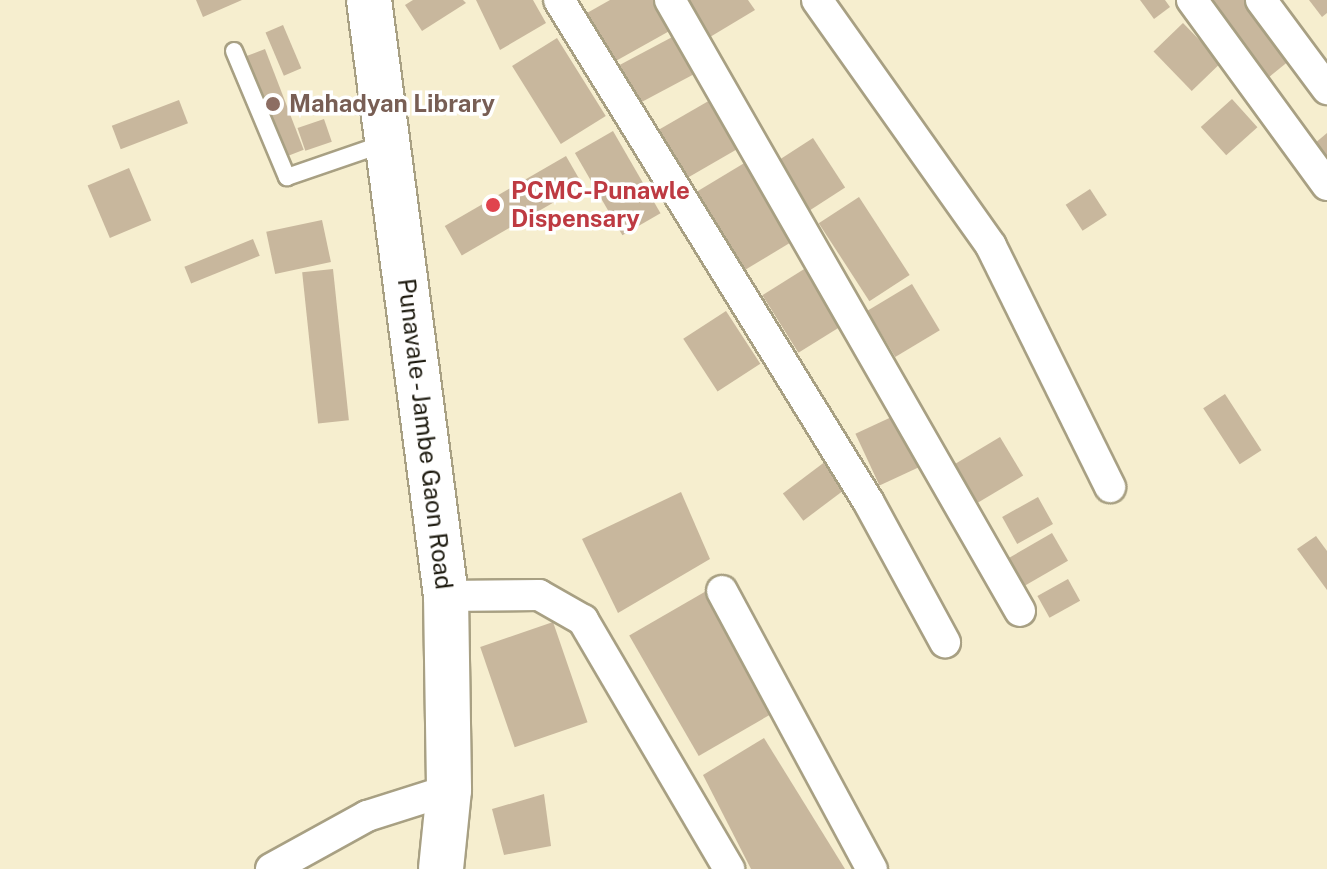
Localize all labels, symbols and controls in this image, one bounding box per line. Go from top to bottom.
place label: Mahadyan Library [289,90,495,118]
marker: Mahadyan Library [264,95,282,113]
place label: PCMC-Punawle Dispensary [511,177,690,233]
marker: PCMC-Punawle Dispensary [482,194,504,216]
street label: Punavale - Jambe Gaon Road [391,273,459,595]

